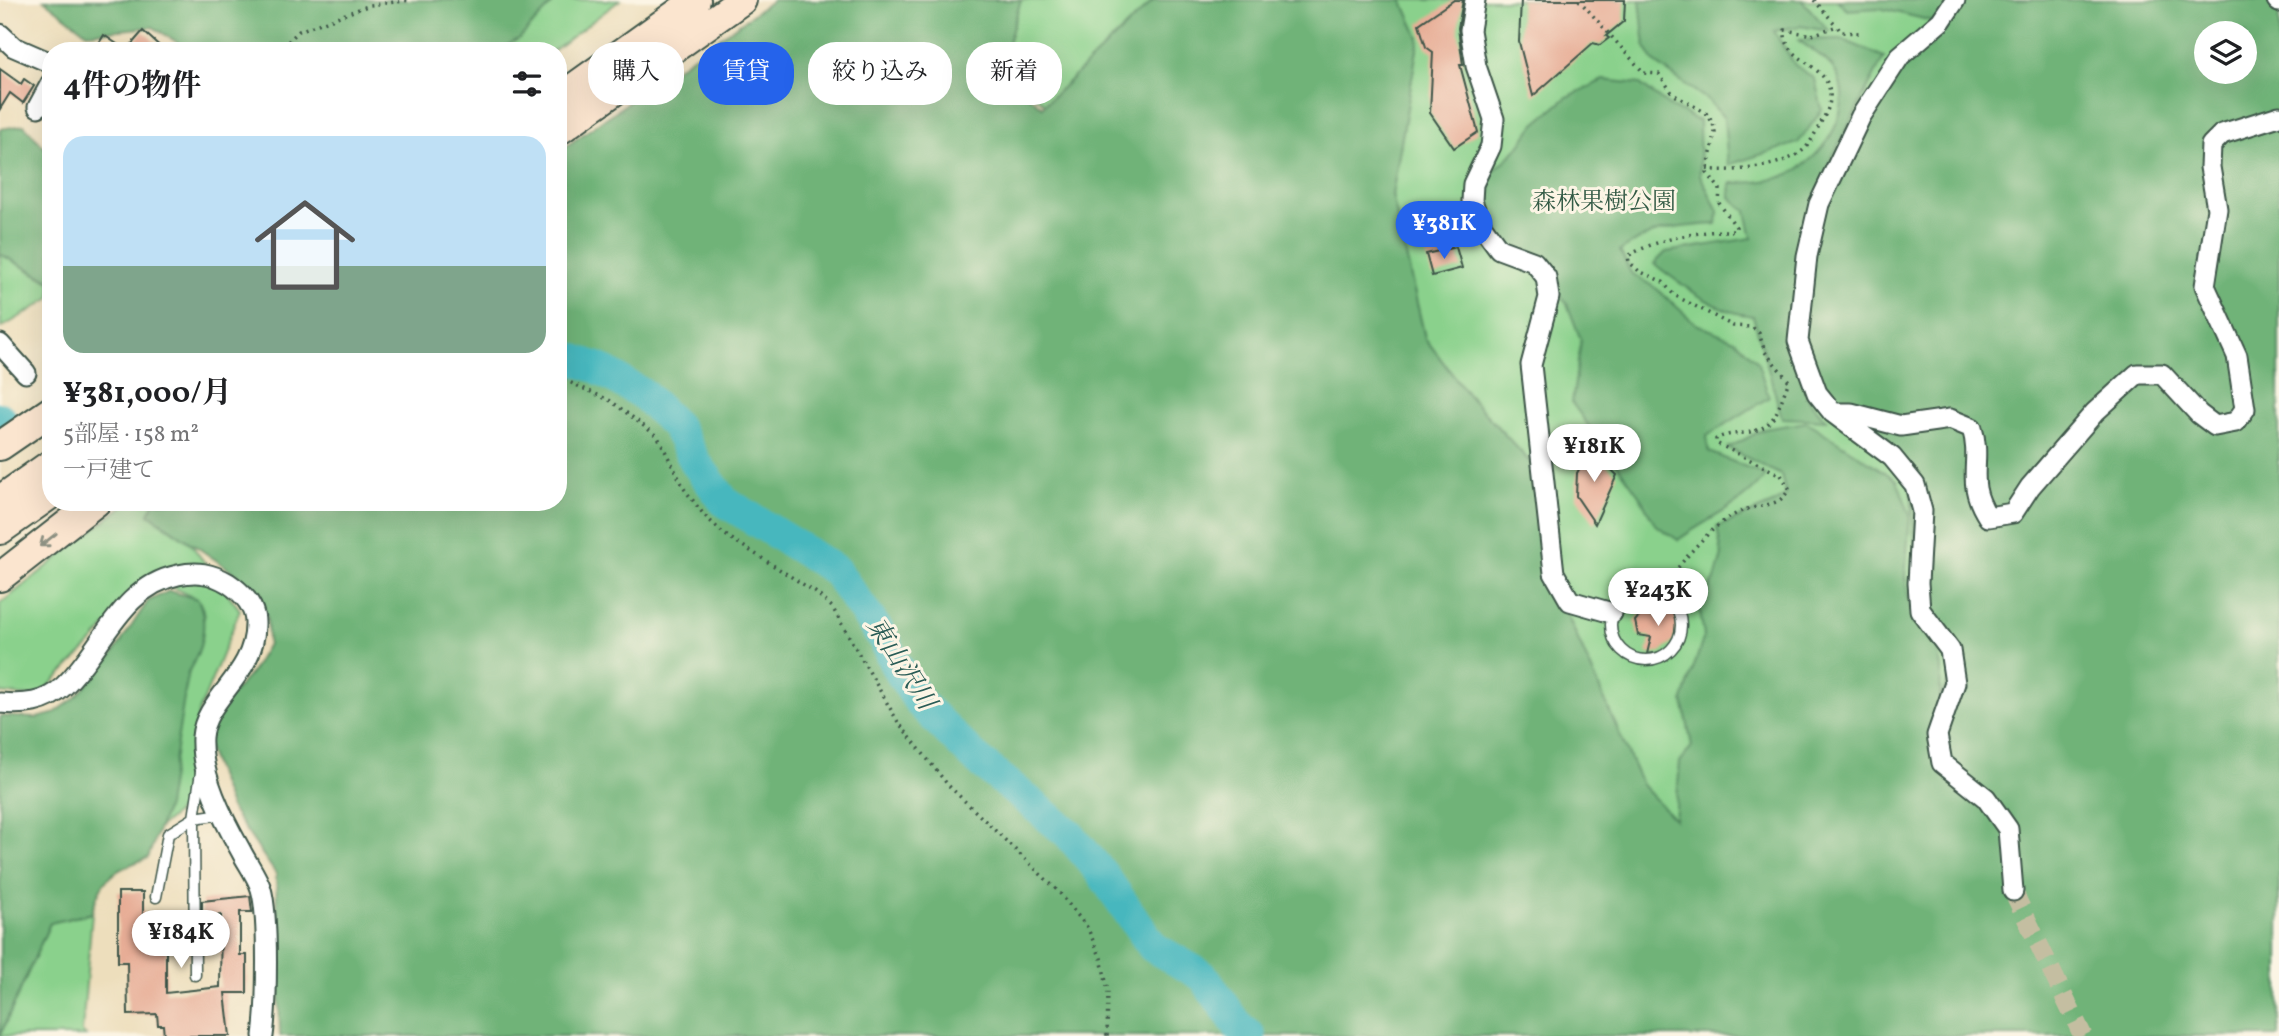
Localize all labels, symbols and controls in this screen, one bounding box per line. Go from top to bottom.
map controls [2194,21,2257,84]
button: layers [2194,21,2257,84]
chip: 購入 [588,42,684,105]
chip: 賃貸 [698,42,794,105]
chip: 絞り込み [808,42,952,105]
chip: 新着 [966,42,1062,105]
icon: filters [508,65,546,103]
text: 4件の物件 [63,66,201,108]
icon: home [242,182,368,308]
park label: 森林果樹公園 [1532,186,1676,220]
pin: ¥381K [1395,202,1493,261]
text: ¥381K [1412,208,1476,240]
text: ¥381,000/月 [63,373,232,415]
text: 5部屋 · 158 m² [63,419,199,451]
pin: ¥181K [1545,424,1643,484]
text: ¥181K [1563,431,1625,463]
text: 一戸建て [63,455,155,487]
one-way arrow [39,532,58,547]
pin: ¥243K [1609,568,1707,628]
text: ¥243K [1624,575,1692,607]
water label: 東山沢川 [857,611,945,720]
pin: ¥184K [132,911,230,970]
text: ¥184K [148,917,214,949]

